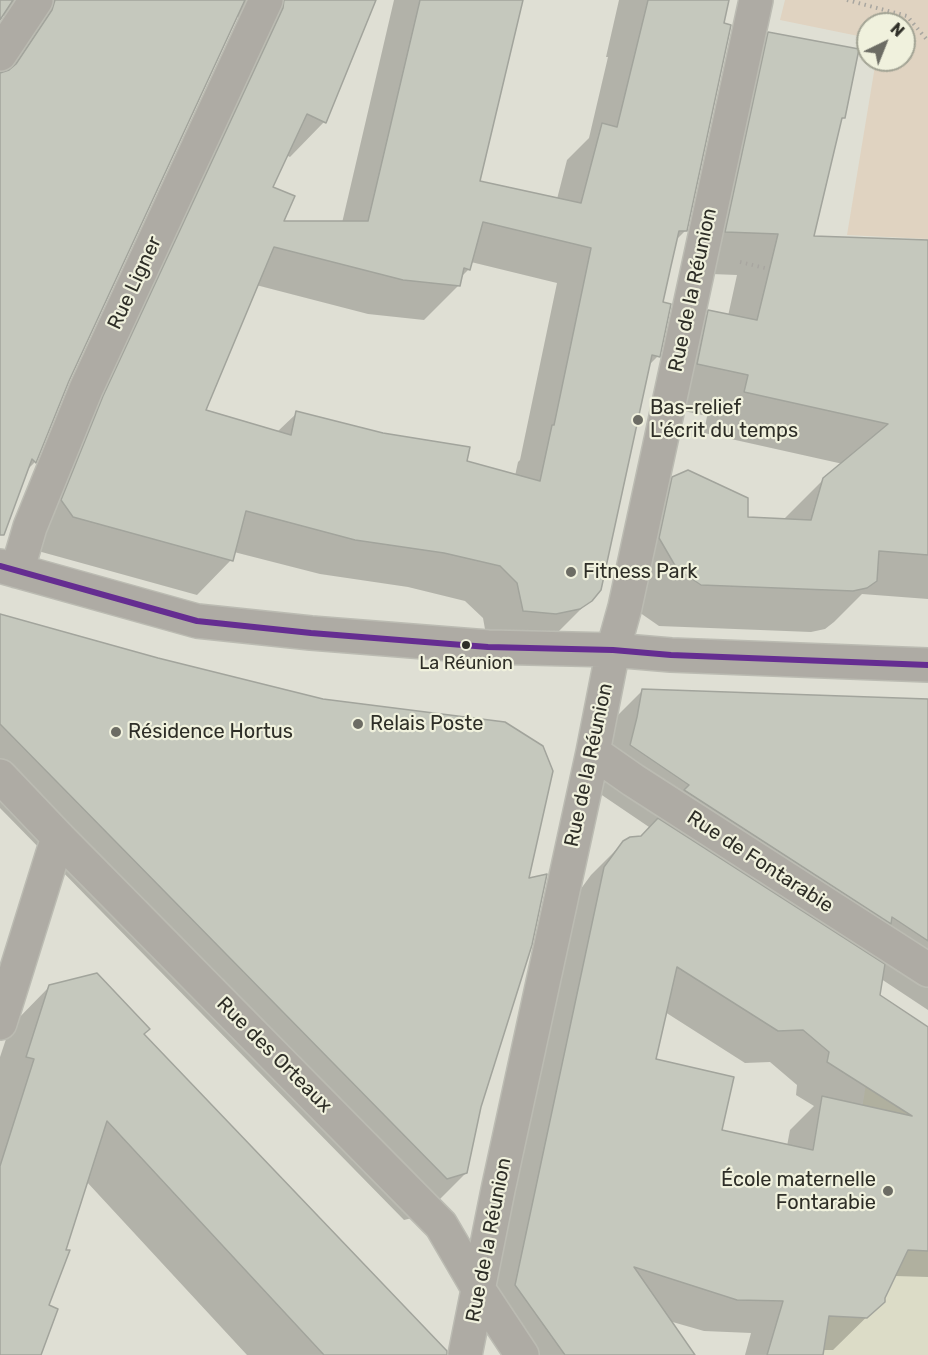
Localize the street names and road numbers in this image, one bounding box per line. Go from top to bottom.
street label: Rue de la Réunion [664,206,722,374]
street label: Rue Ligner [103,233,167,333]
street label: Rue de la Réunion [560,681,618,849]
street label: Rue de Fontarabie [682,806,838,918]
street label: Rue des Orteaux [211,992,337,1118]
street label: Rue de la Réunion [461,1156,517,1324]

